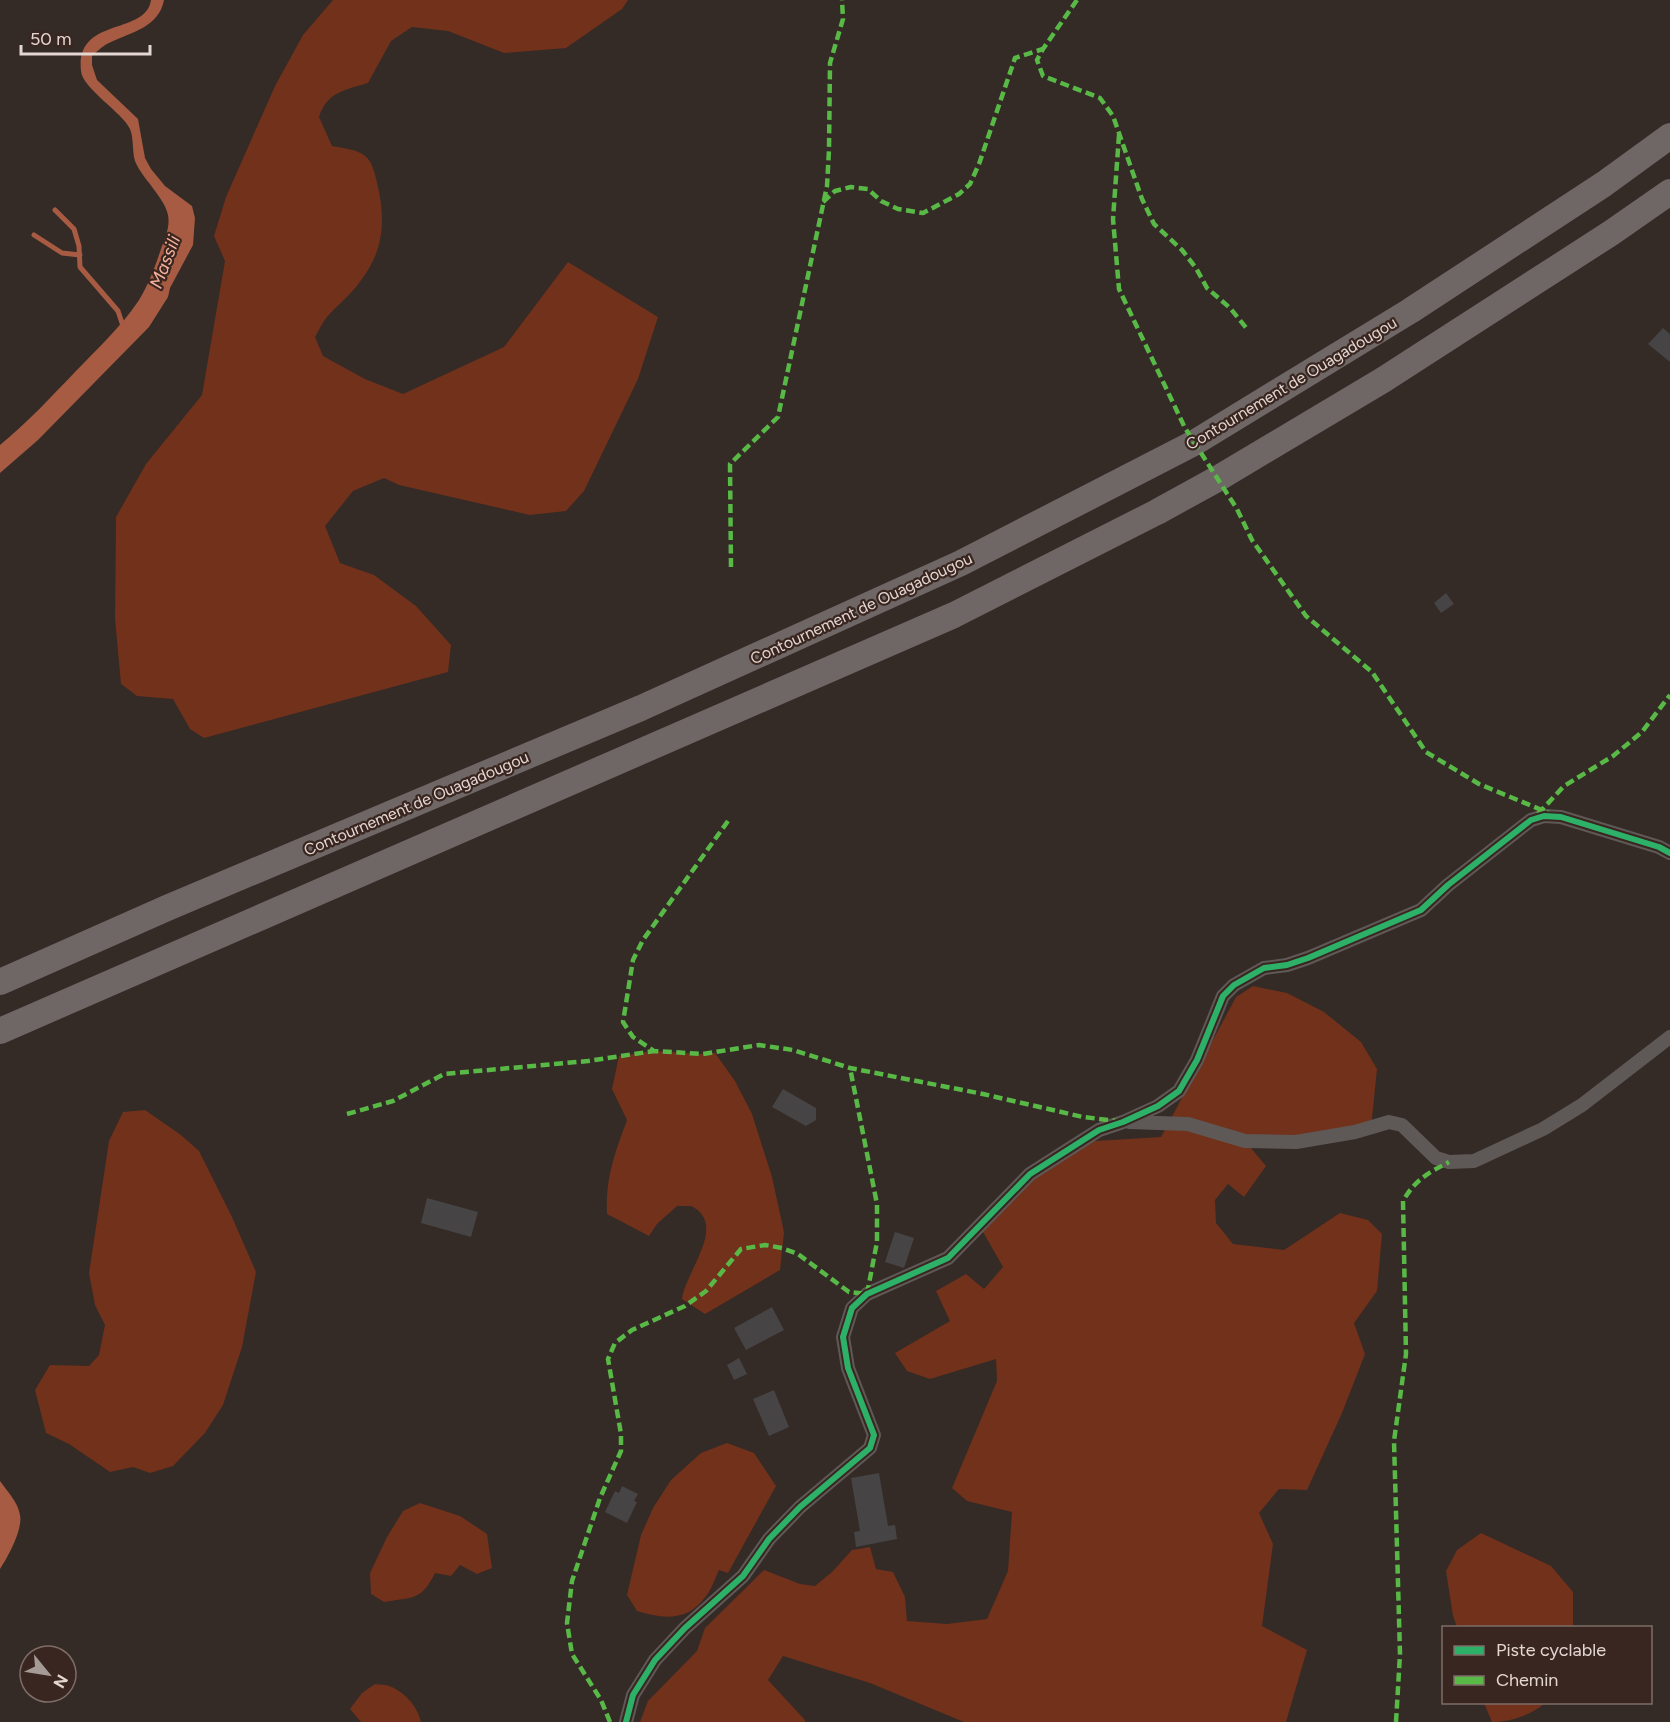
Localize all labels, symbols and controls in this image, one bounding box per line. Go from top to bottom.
scale bar [21,18,150,56]
text: 50 m [30,28,72,50]
water label: Massili [145,232,185,292]
street label: Contournement de Ouagadougou [1182,313,1400,454]
street label: Contournement de Ouagadougou [747,549,975,668]
street label: Contournement de Ouagadougou [301,747,532,860]
legend [1442,1626,1652,1704]
text: Piste cyclable [1496,1639,1606,1661]
north arrow [18,1644,78,1704]
text: Chemin [1496,1669,1558,1691]
text: N [49,1671,72,1691]

